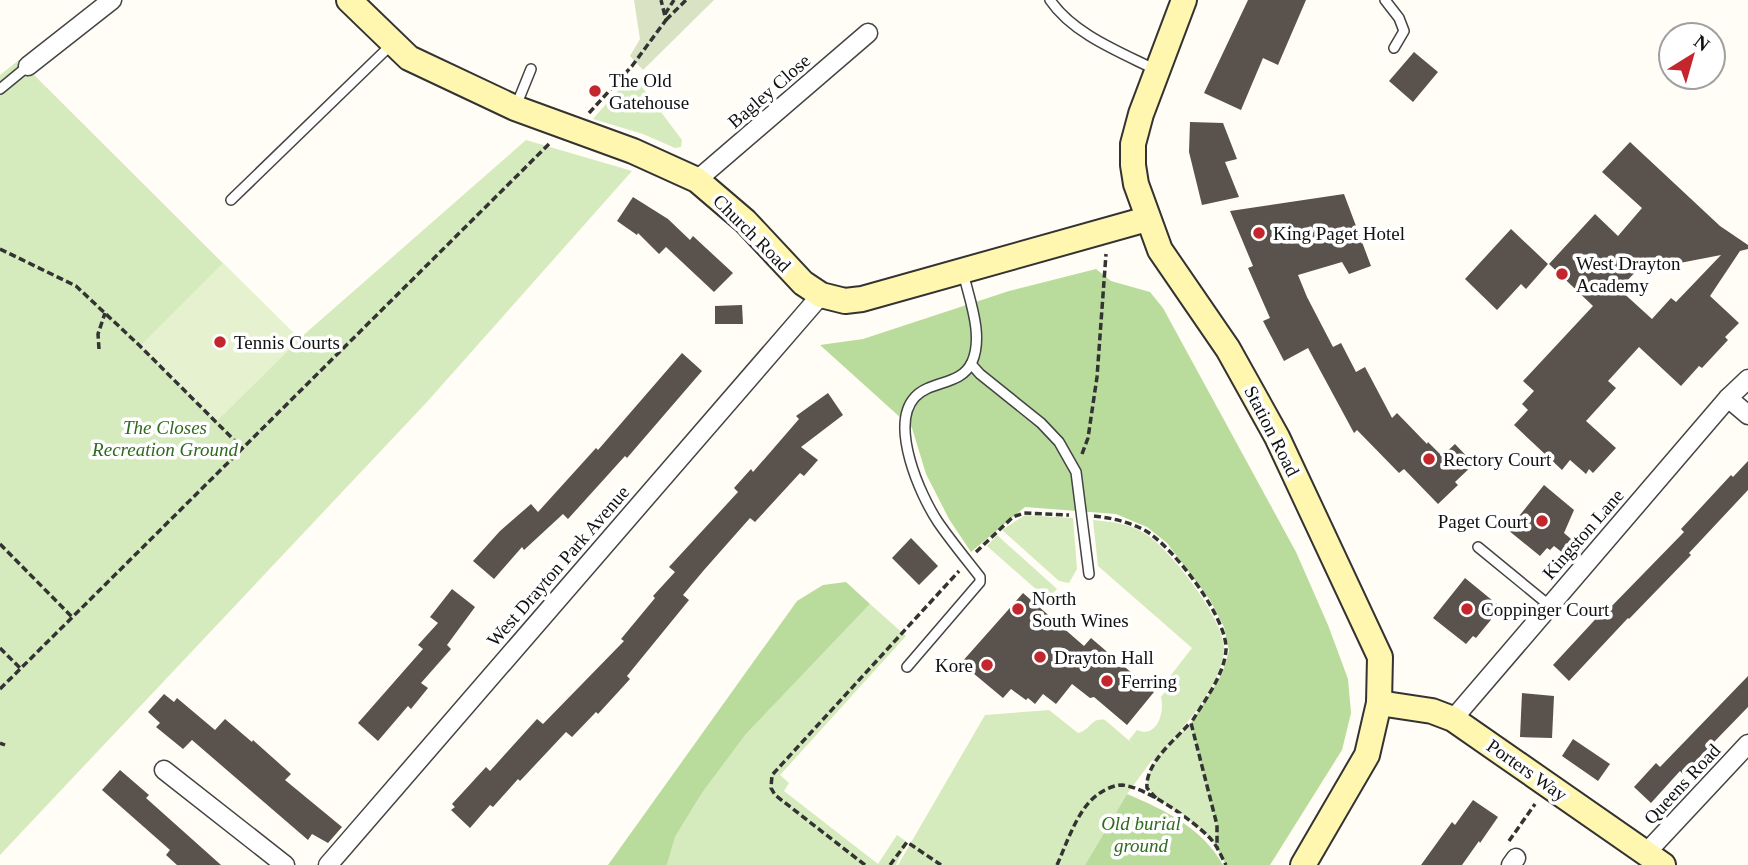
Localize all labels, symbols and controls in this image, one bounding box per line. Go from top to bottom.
north arrow [1657,21,1727,91]
text: N [1690,30,1714,56]
street label: Bagley Close [724,50,814,132]
place label: The Old Gatehouse [609,70,689,113]
marker: The Old Gatehouse [587,83,603,99]
street label: Church Road [709,190,795,276]
place label: King Paget Hotel [1273,223,1405,244]
marker: King Paget Hotel [1251,225,1267,241]
place label: West Drayton Academy [1576,253,1681,296]
marker: West Drayton Academy [1554,266,1570,282]
place label: Tennis Courts [234,332,340,353]
marker: Tennis Courts [212,334,228,350]
street label: Station Road [1240,382,1304,480]
park label: The Closes Recreation Ground [91,417,238,460]
place label: Rectory Court [1443,449,1552,470]
marker: Rectory Court [1421,451,1437,467]
street label: West Drayton Park Avenue [483,482,633,650]
street label: Kingston Lane [1538,485,1628,583]
place label: Paget Court [1438,511,1529,532]
marker: Paget Court [1534,513,1550,529]
place label: North South Wines [1032,588,1129,631]
place label: Coppinger Court [1481,599,1610,620]
marker: North South Wines [1010,601,1026,617]
marker: Coppinger Court [1459,601,1475,617]
place label: Drayton Hall [1054,647,1154,668]
marker: Drayton Hall [1032,649,1048,665]
place label: Kore [935,655,973,676]
marker: Kore [979,657,995,673]
place label: Ferring [1121,671,1177,692]
marker: Ferring [1099,673,1115,689]
street label: Porters Way [1483,735,1571,805]
street label: Queens Road [1640,739,1725,828]
park label: Old burial ground [1101,813,1181,856]

